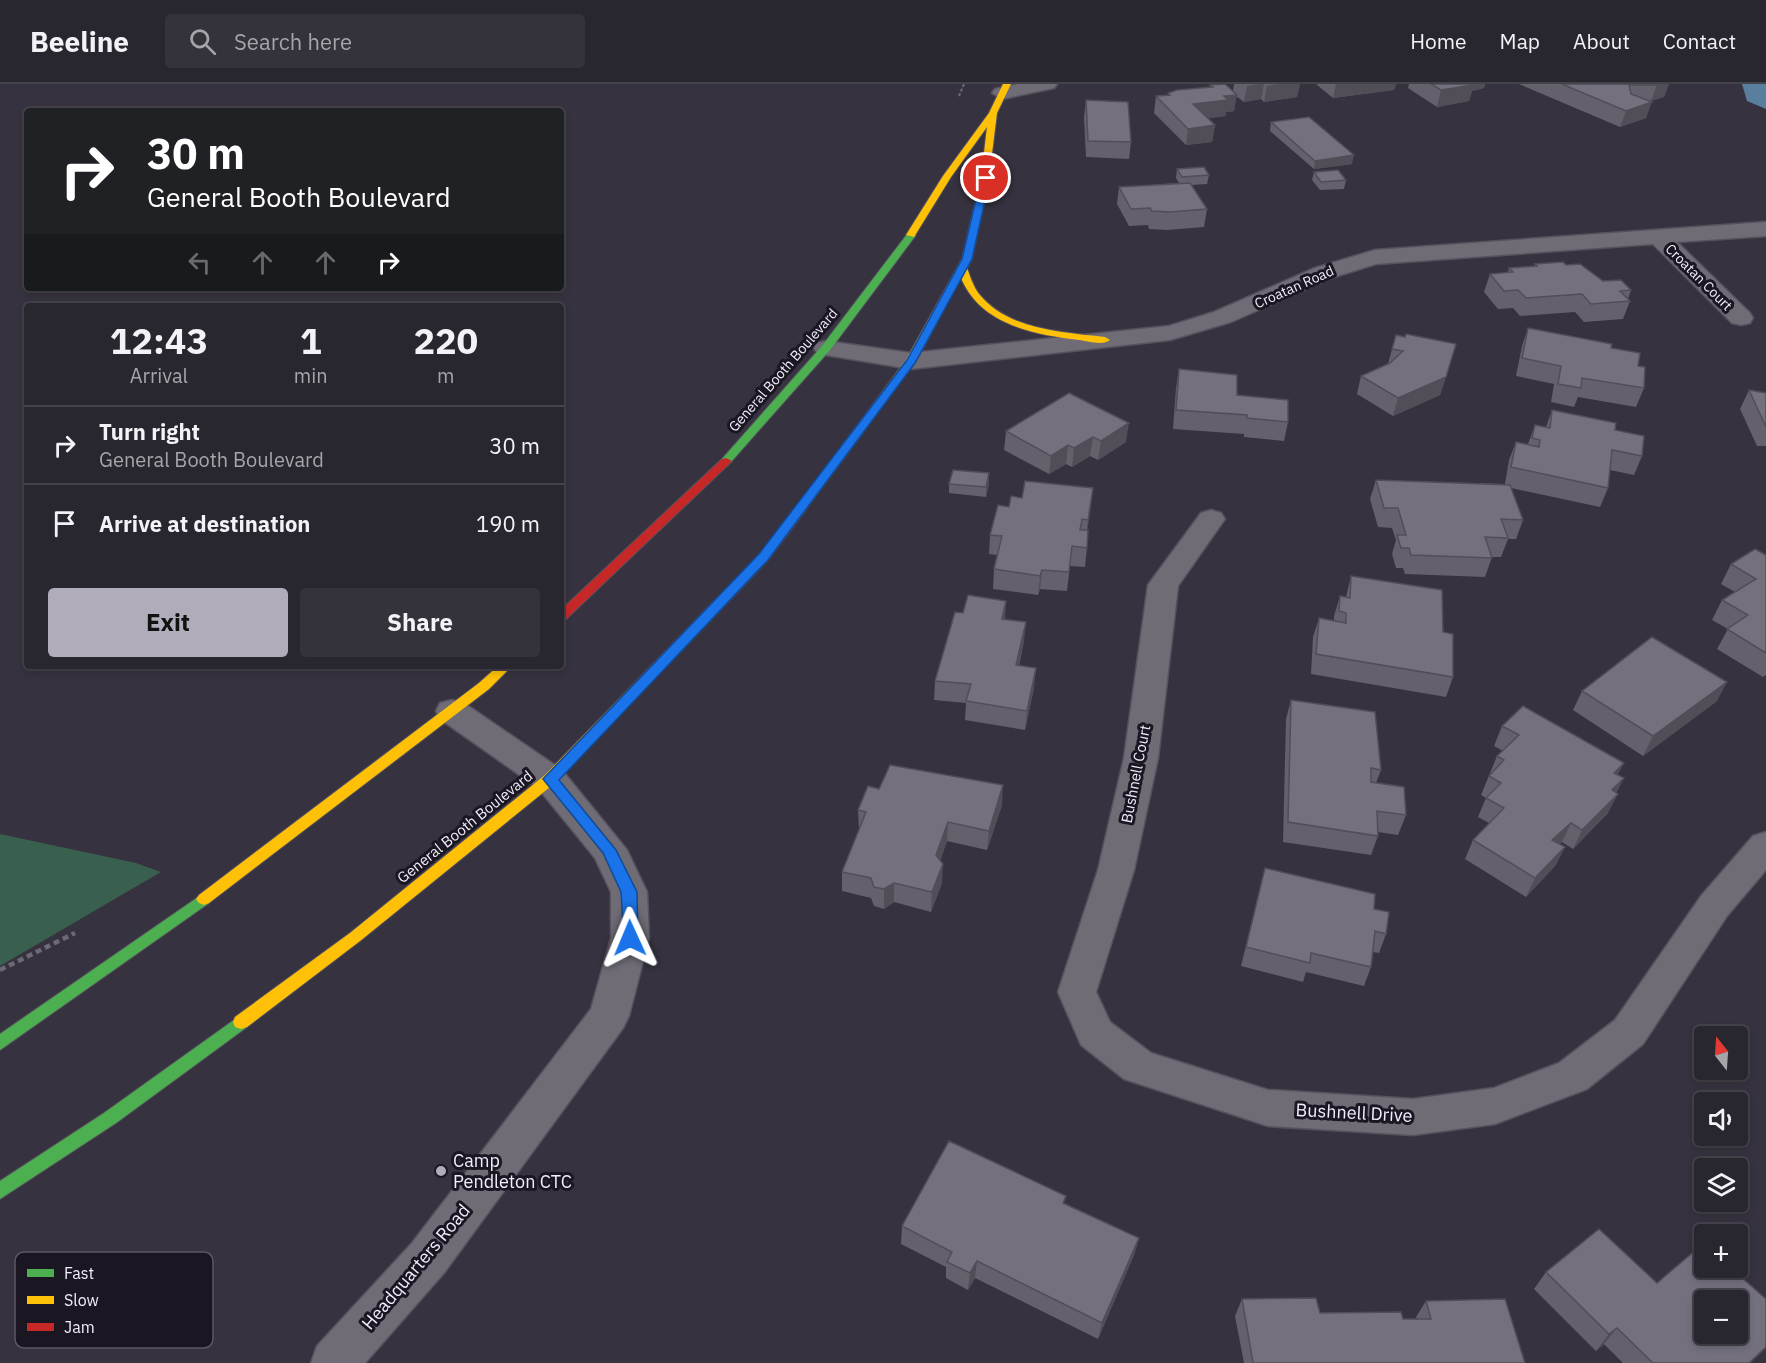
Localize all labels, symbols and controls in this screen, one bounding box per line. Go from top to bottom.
search box [165,14,585,68]
text: Beeline [30,23,129,60]
icon: search [186,25,219,58]
text: Search here [234,27,352,56]
text: Home [1410,27,1467,55]
text: Map [1500,27,1540,55]
text: About [1573,27,1630,55]
text: Contact [1663,27,1736,55]
text: 30 m [147,126,245,181]
icon: right [48,132,126,210]
pin [960,152,1011,203]
icon: arrive [969,161,1002,194]
text: General Booth Boulevard [147,179,451,214]
street label: Croatan Court [1662,240,1736,314]
icon: left [183,246,216,279]
icon: ahead [246,246,279,279]
icon: ahead [309,246,342,279]
icon: right [372,246,405,279]
street label: Croatan Road [1252,262,1336,312]
street label: General Booth Boulevard [725,305,841,435]
text: 12:43 [110,317,208,364]
text: 1 [300,317,322,364]
text: 220 [413,317,478,364]
text: Arrival [130,362,188,389]
text: min [294,362,328,389]
text: m [437,362,455,389]
text: Turn right [99,417,200,446]
icon: right [48,429,81,462]
text: 30 m [489,431,540,460]
text: General Booth Boulevard [99,446,324,473]
icon: arrive [48,507,81,540]
text: Arrive at destination [99,509,310,538]
text: 190 m [476,509,540,538]
button: Exit [48,588,288,657]
button: Share [300,588,540,657]
street label: Bushnell Court [1117,723,1154,825]
street label: General Booth Boulevard [393,766,536,887]
position arrow [598,906,662,970]
north arrow [1694,1026,1748,1080]
map controls [1694,1026,1748,1344]
button: sound [1694,1092,1748,1146]
street label: Bushnell Drive [1295,1098,1413,1127]
place label: Camp Pendleton CTC [453,1149,572,1193]
button: layers [1694,1158,1748,1212]
marker: Camp Pendleton CTC [434,1164,448,1178]
street label: Headquarters Road [356,1199,475,1334]
button: + [1694,1224,1748,1278]
legend [15,1252,213,1348]
text: Fast [64,1263,94,1283]
text: Slow [64,1290,99,1310]
button: − [1694,1290,1748,1344]
text: Jam [64,1317,95,1337]

